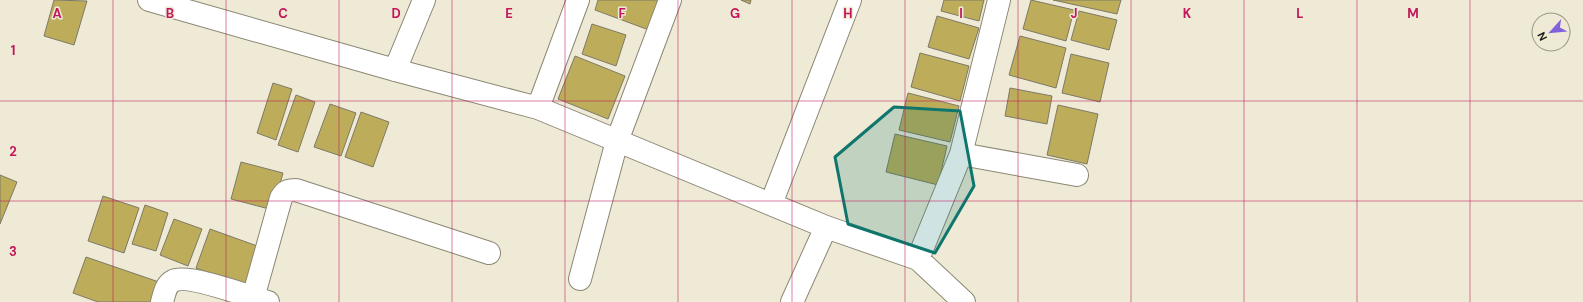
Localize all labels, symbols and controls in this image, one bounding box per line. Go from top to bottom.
text: A [52,5,62,22]
text: B [166,5,174,22]
text: C [278,5,288,22]
text: D [391,5,401,22]
text: E [505,5,513,22]
text: F [618,5,626,22]
text: G [730,5,740,22]
text: H [843,5,853,22]
text: I [959,5,963,22]
text: J [1070,5,1078,22]
text: K [1183,5,1192,22]
text: L [1296,5,1304,22]
text: M [1407,5,1419,22]
north arrow [1531,12,1571,52]
text: N [1534,30,1550,43]
text: 1 [11,42,15,59]
text: 2 [9,143,17,160]
text: 3 [9,243,17,260]

